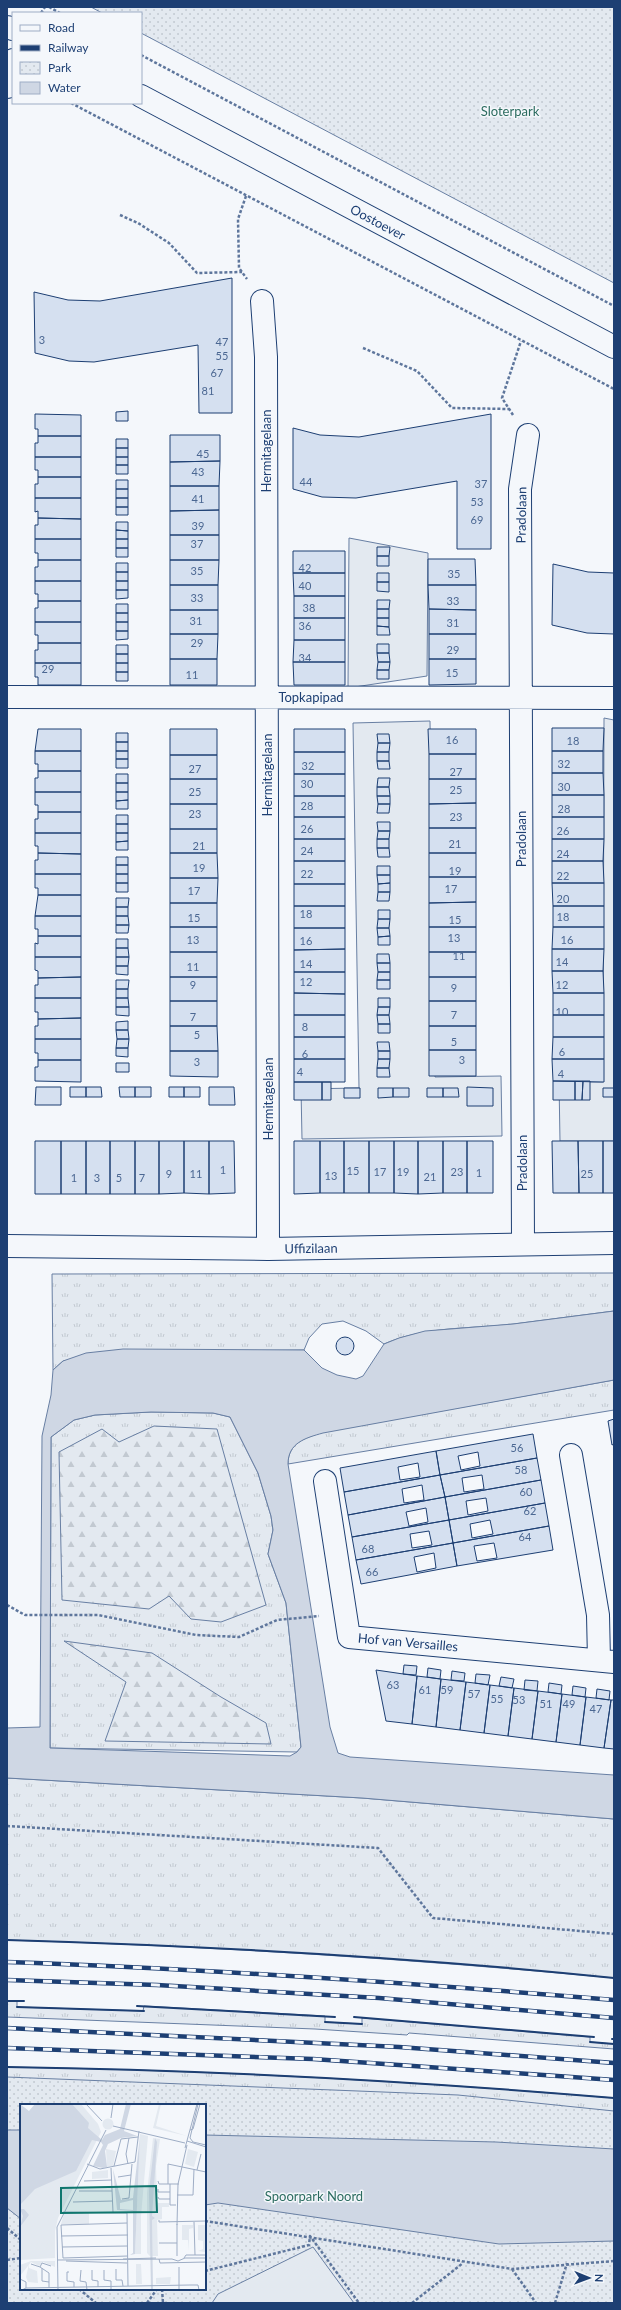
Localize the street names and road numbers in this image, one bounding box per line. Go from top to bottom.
street label: Oostoever [348,201,409,243]
street label: Hermitagelaan [258,409,274,493]
street label: Pradolaan [513,487,529,543]
street label: Topkapipad [278,689,344,705]
street label: Hermitagelaan [259,733,275,817]
street label: Pradolaan [513,811,529,867]
street label: Hermitagelaan [260,1057,276,1141]
street label: Pradolaan [514,1135,530,1191]
street label: Uffizilaan [284,1240,338,1256]
street label: Hof van Versailles [357,1630,459,1654]

